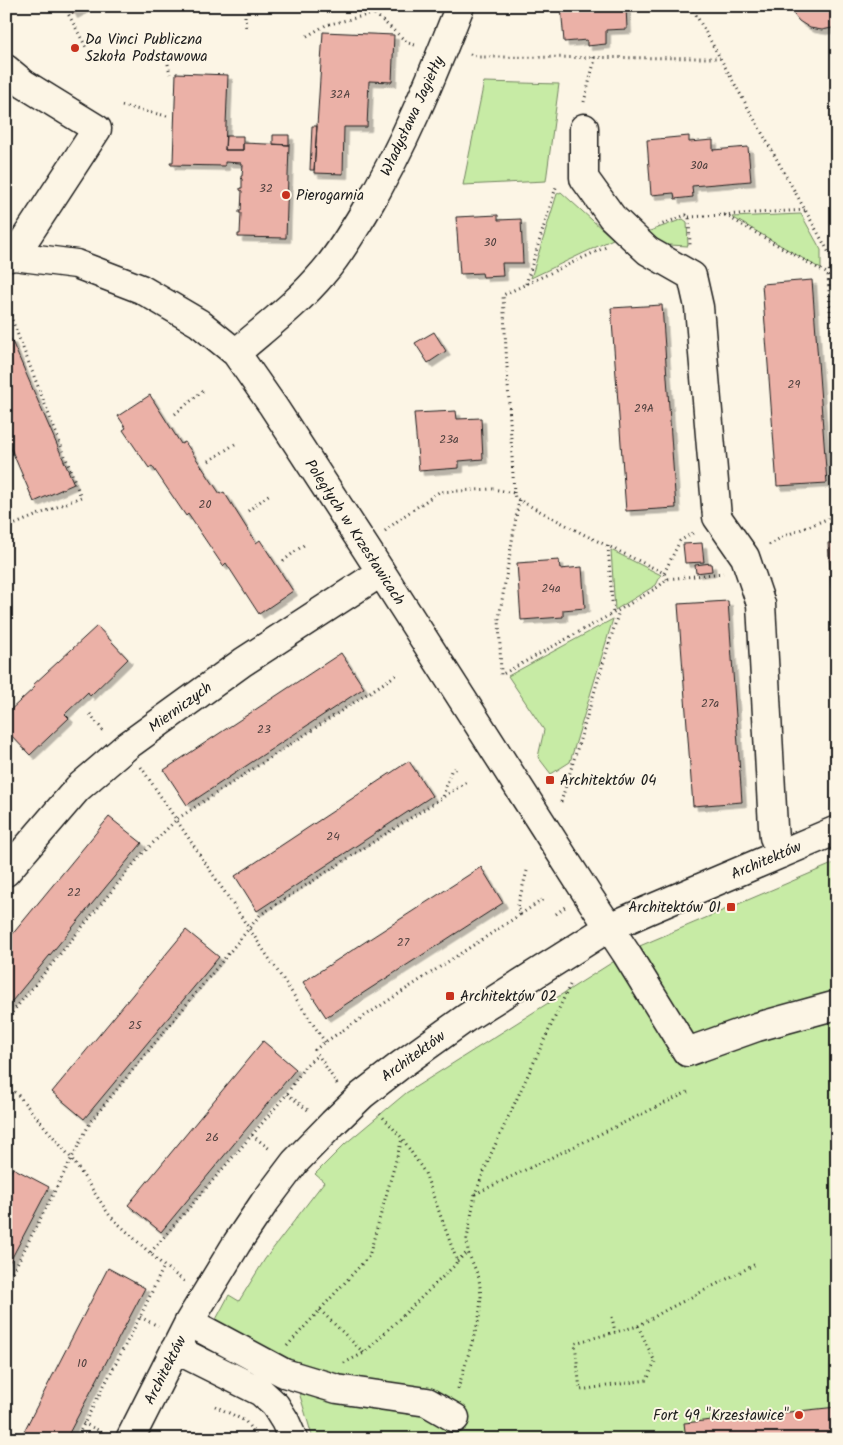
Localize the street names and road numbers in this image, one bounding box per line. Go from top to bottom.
street label: Władysława Jagiełły [375,52,452,180]
street label: Poległych w Krzesławicach [298,455,410,610]
street label: Mierniczych [144,676,217,739]
street label: Architektów [727,835,806,887]
street label: Architektów [376,1025,452,1088]
street label: Architektów [138,1331,194,1409]

